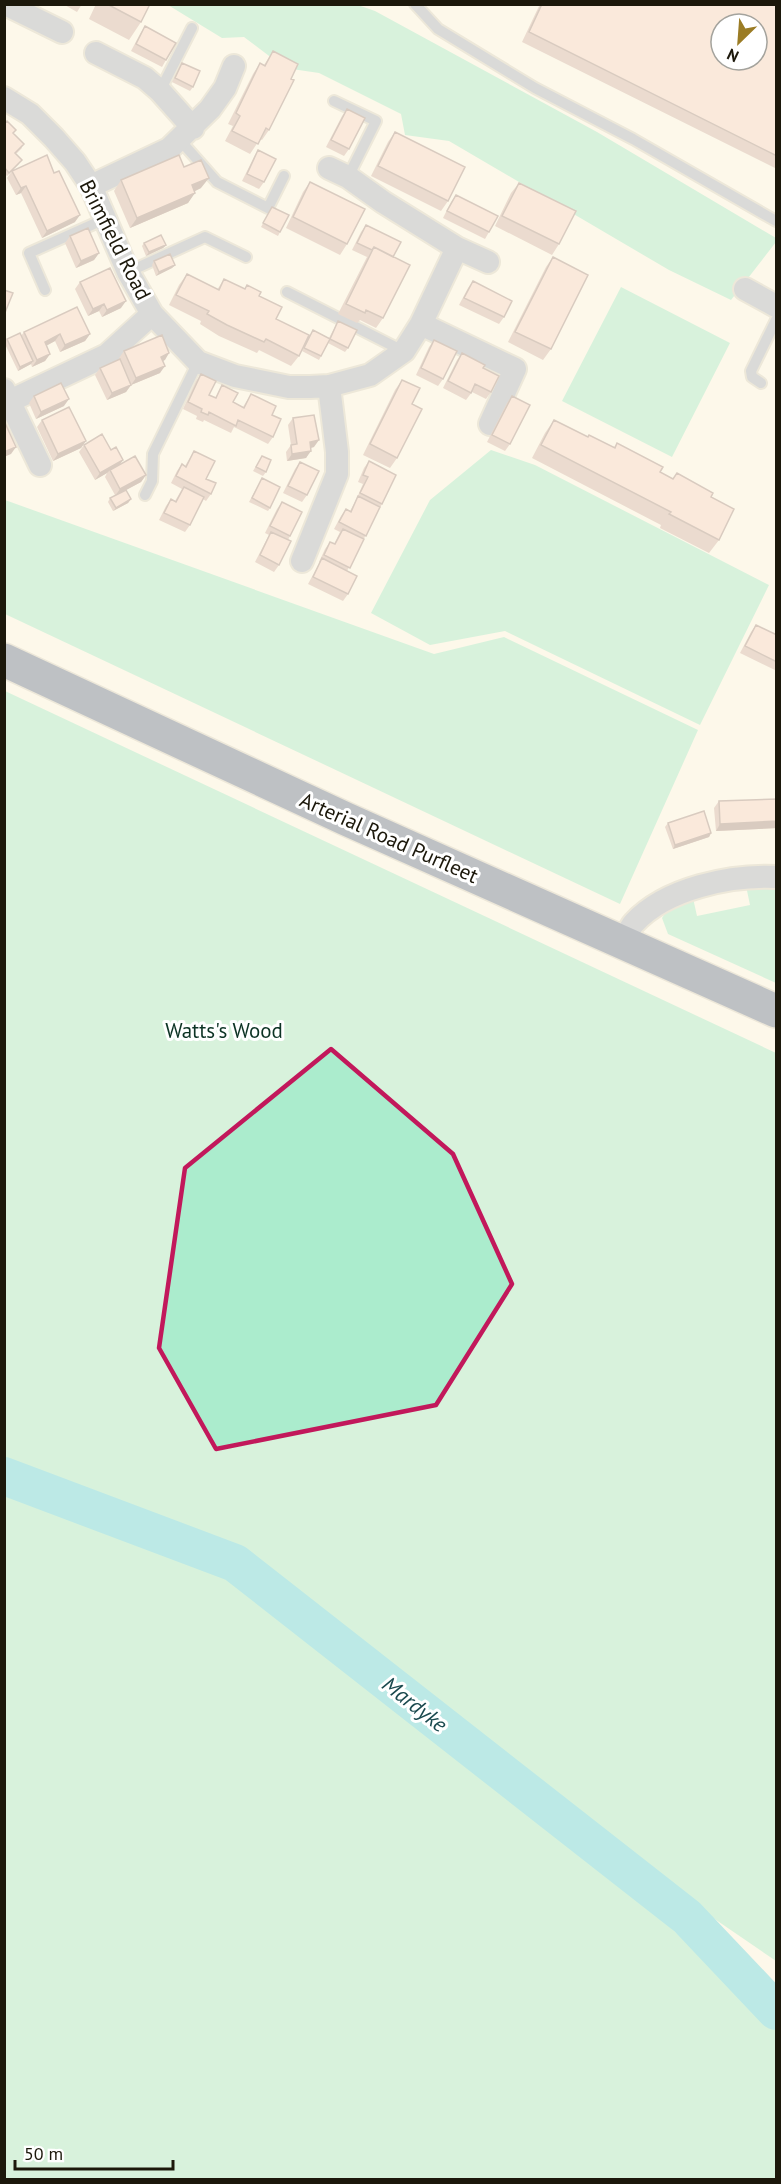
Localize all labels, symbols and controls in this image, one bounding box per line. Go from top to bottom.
north arrow [709,12,769,72]
text: N [724,44,742,67]
street label: Brimfield Road [74,175,157,305]
street label: Arterial Road Purfleet [296,786,483,889]
park label: Watts's Wood [165,1017,283,1044]
water label: Mardyke [377,1670,454,1739]
scale bar [15,2133,172,2171]
text: 50 m [24,2142,63,2165]

